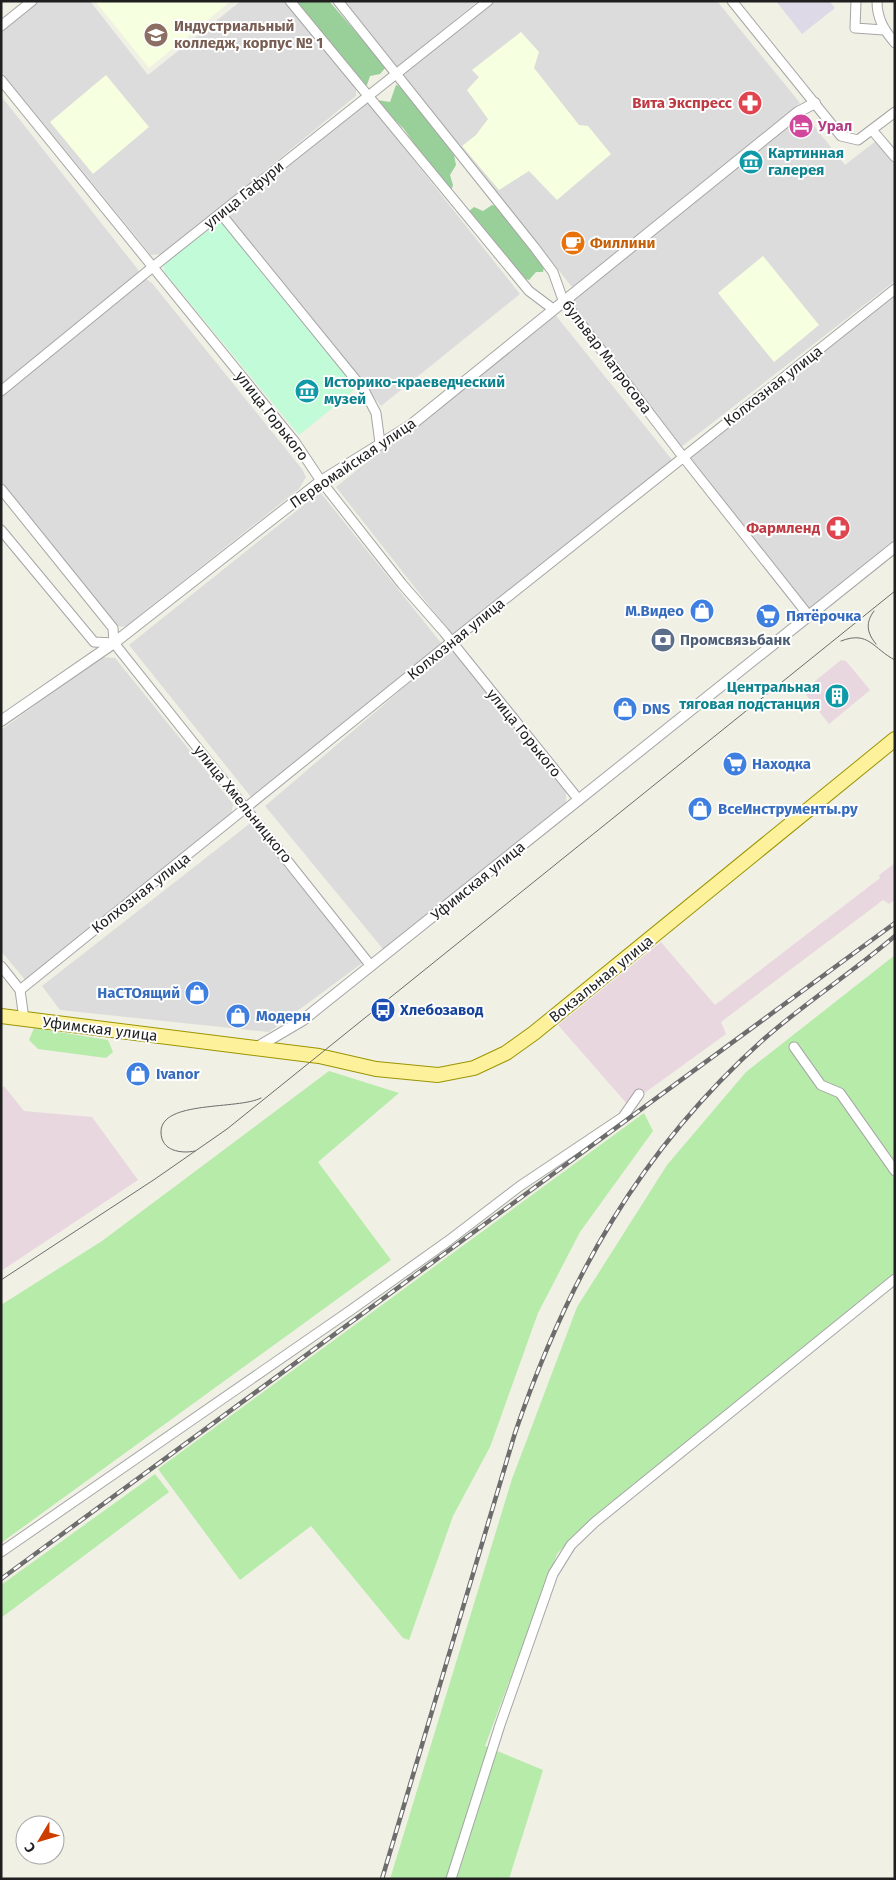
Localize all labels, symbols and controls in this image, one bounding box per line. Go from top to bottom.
place label: Индустриальный колледж, корпус № 1 [174,17,323,52]
school or university icon: Индустриальный колледж, корпус № 1 [143,22,169,48]
pharmacy icon: Вита Экспресс [737,90,763,116]
place label: Вита Экспресс [632,94,733,112]
hotel icon: Урал [788,113,814,139]
place label: Урал [817,117,852,135]
place label: Картинная галерея [768,144,844,179]
museum icon: Картинная галерея [738,149,764,175]
street label: улица Гафури [200,157,288,233]
cafe icon: Филлини [560,230,586,256]
place label: Филлини [590,234,655,252]
street label: бульвар Матросова [558,297,656,417]
street label: Колхозная улица [720,342,826,430]
street label: улица Горького [231,368,313,464]
place label: Историко-краеведческий музей [324,373,505,408]
museum icon: Историко-краеведческий музей [294,378,320,404]
street label: Первомайская улица [286,414,420,512]
pharmacy icon: Фармленд [825,515,851,541]
place label: Фармленд [746,519,821,537]
street label: Колхозная улица [404,594,508,684]
shop icon: М.Видео [689,598,715,624]
place label: М.Видео [625,602,684,620]
supermarket icon: Пятёрочка [755,603,781,629]
place label: Пятёрочка [786,607,862,625]
bank icon: Промсвязьбанк [650,627,676,653]
place label: Промсвязьбанк [680,631,791,649]
place label: Центральная тяговая подстанция [679,678,820,713]
building icon: Центральная тяговая подстанция [824,683,850,709]
street label: улица Горького [483,685,565,781]
shop icon: DNS [612,696,638,722]
place label: DNS [642,700,671,718]
street label: улица Хмельницкого [190,742,296,866]
supermarket icon: Находка [722,751,748,777]
place label: Находка [752,755,811,773]
shop icon: ВсеИнструменты.ру [687,796,713,822]
place label: ВсеИнструменты.ру [718,800,858,818]
street label: Уфимская улица [427,838,529,924]
street label: Колхозная улица [88,849,194,937]
street label: Вокзальная улица [545,932,657,1026]
shop icon: НаСТОящий [184,980,210,1006]
place label: НаСТОящий [97,984,180,1002]
bus stop icon: Хлебозавод [370,997,396,1023]
place label: Хлебозавод [399,1001,484,1019]
shop icon: Модерн [225,1003,251,1029]
place label: Модерн [256,1007,311,1025]
street label: Уфимская улица [41,1013,159,1045]
shop icon: Ivanor [125,1061,151,1087]
place label: Ivanor [156,1065,200,1083]
north arrow [15,1815,65,1865]
text: С [21,1839,39,1856]

